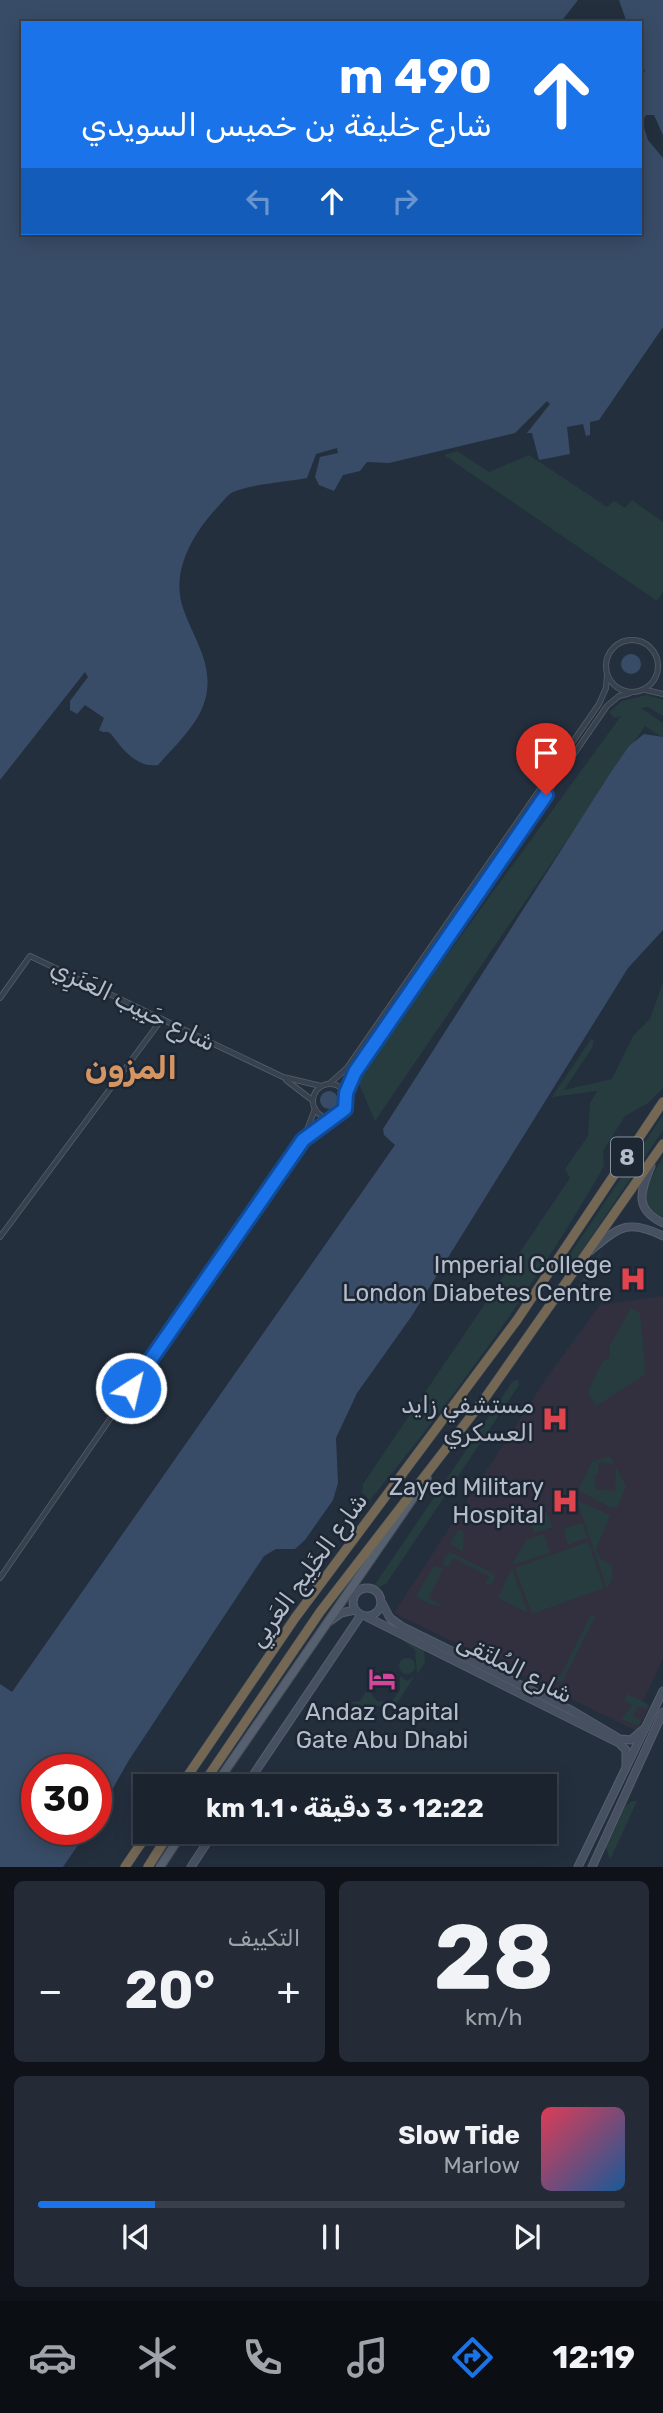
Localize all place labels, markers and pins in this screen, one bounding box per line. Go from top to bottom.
pin [516,723,576,795]
place label: Imperial College London Diabetes Centre [342,1251,612,1307]
hospital icon: Imperial College London Diabetes Centre [618,1264,648,1294]
place label: مستشفي زايد العسكري [401,1391,534,1450]
hospital icon: مستشفي زايد العسكري [540,1404,570,1434]
place label: Zayed Military Hospital [389,1473,544,1529]
hospital icon: Zayed Military Hospital [550,1486,580,1516]
hotel icon: Andaz Capital Gate Abu Dhabi [367,1664,397,1694]
place label: Andaz Capital Gate Abu Dhabi [296,1698,468,1754]

